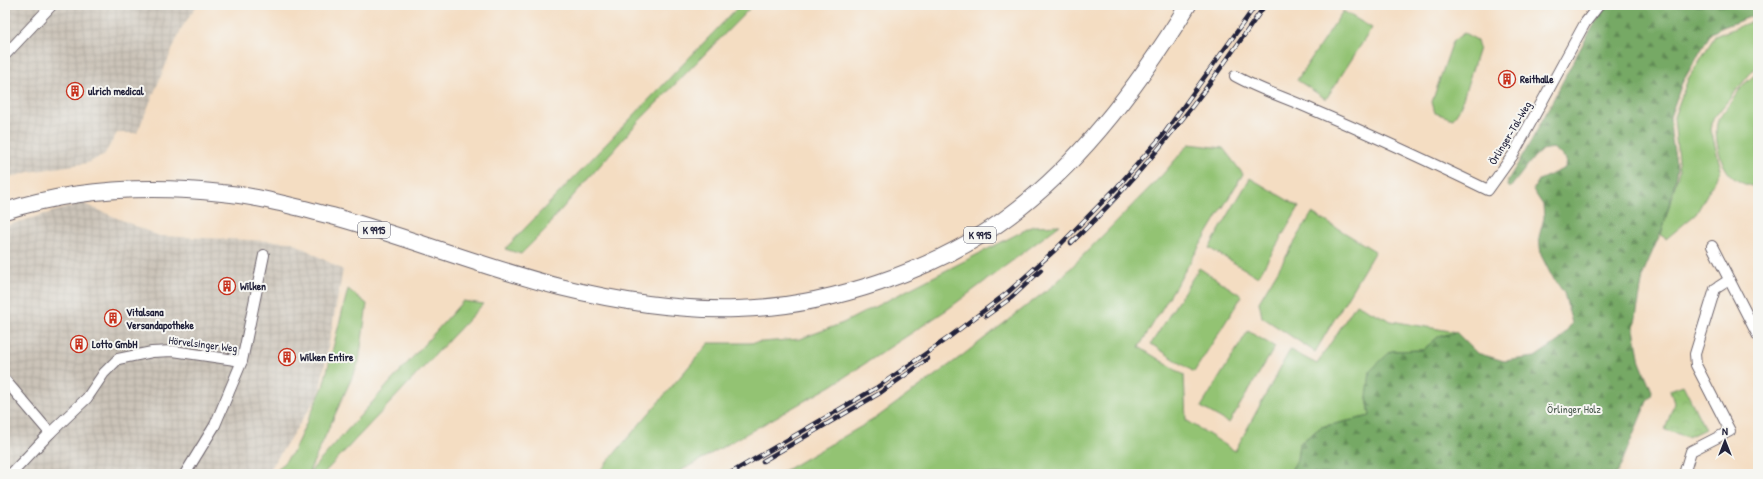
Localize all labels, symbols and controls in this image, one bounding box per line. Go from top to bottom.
building icon: Reithalle [1497,69,1517,89]
place label: Reithalle [1520,72,1554,86]
building icon: ulrich medical [65,81,85,101]
place label: ulrich medical [88,84,145,98]
street label: Örlinger-Tal-Weg [1486,99,1534,167]
road number: K 9915 [358,222,390,238]
road number: K 9915 [964,227,996,243]
building icon: Wilken [217,276,237,296]
place label: Wilken [240,279,266,293]
place label: Vitalsana Versandapotheke [126,305,194,333]
building icon: Vitalsana Versandapotheke [103,308,123,328]
street label: Hörvelsinger Weg [168,333,238,355]
building icon: Lotto GmbH [69,334,89,354]
place label: Lotto GmbH [92,337,138,351]
building icon: Wilken Entire [277,347,297,367]
place label: Wilken Entire [300,350,354,364]
park label: Örlinger Holz [1547,402,1601,416]
north arrow [1705,421,1745,461]
text: N [1722,424,1728,438]

